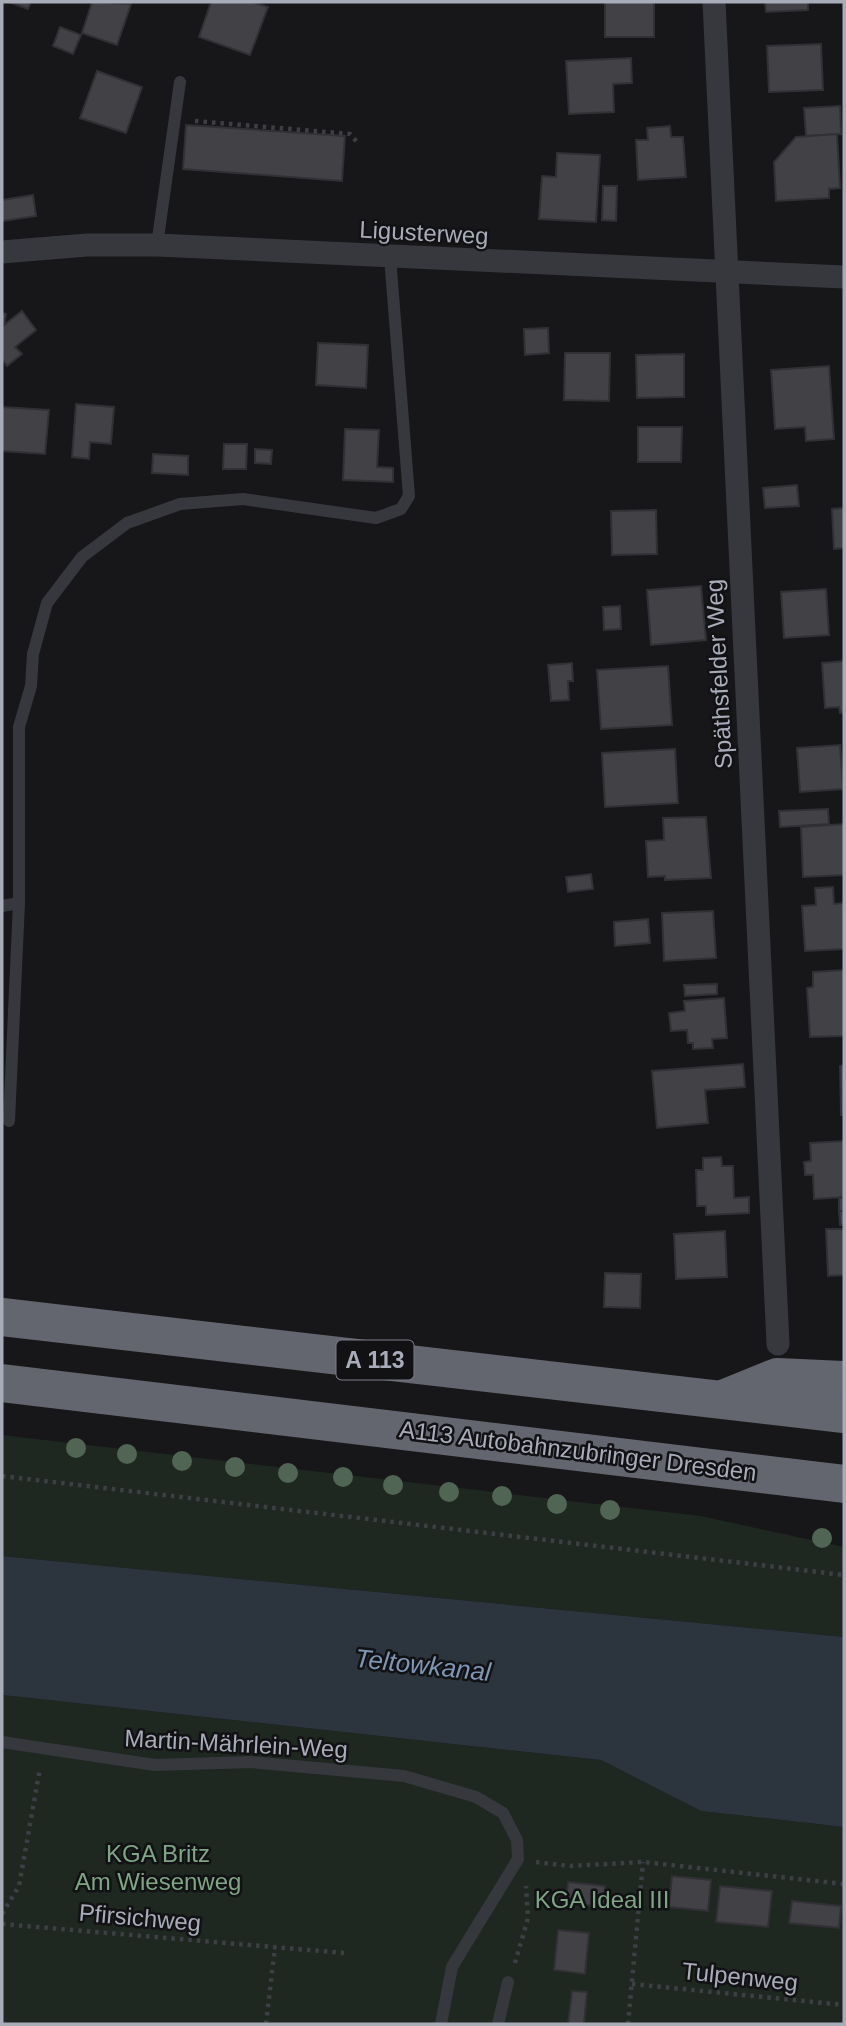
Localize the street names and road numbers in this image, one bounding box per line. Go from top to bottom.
street label: Ligusterweg [359,216,489,249]
street label: Späthsfelder Weg [700,578,737,770]
road number: A 113 [336,1340,414,1380]
street label: A113 Autobahnzubringer Dresden [398,1415,758,1486]
street label: Martin-Mährlein-Weg [124,1724,348,1763]
street label: Pfirsichweg [78,1899,202,1936]
street label: Tulpenweg [681,1957,799,1996]

